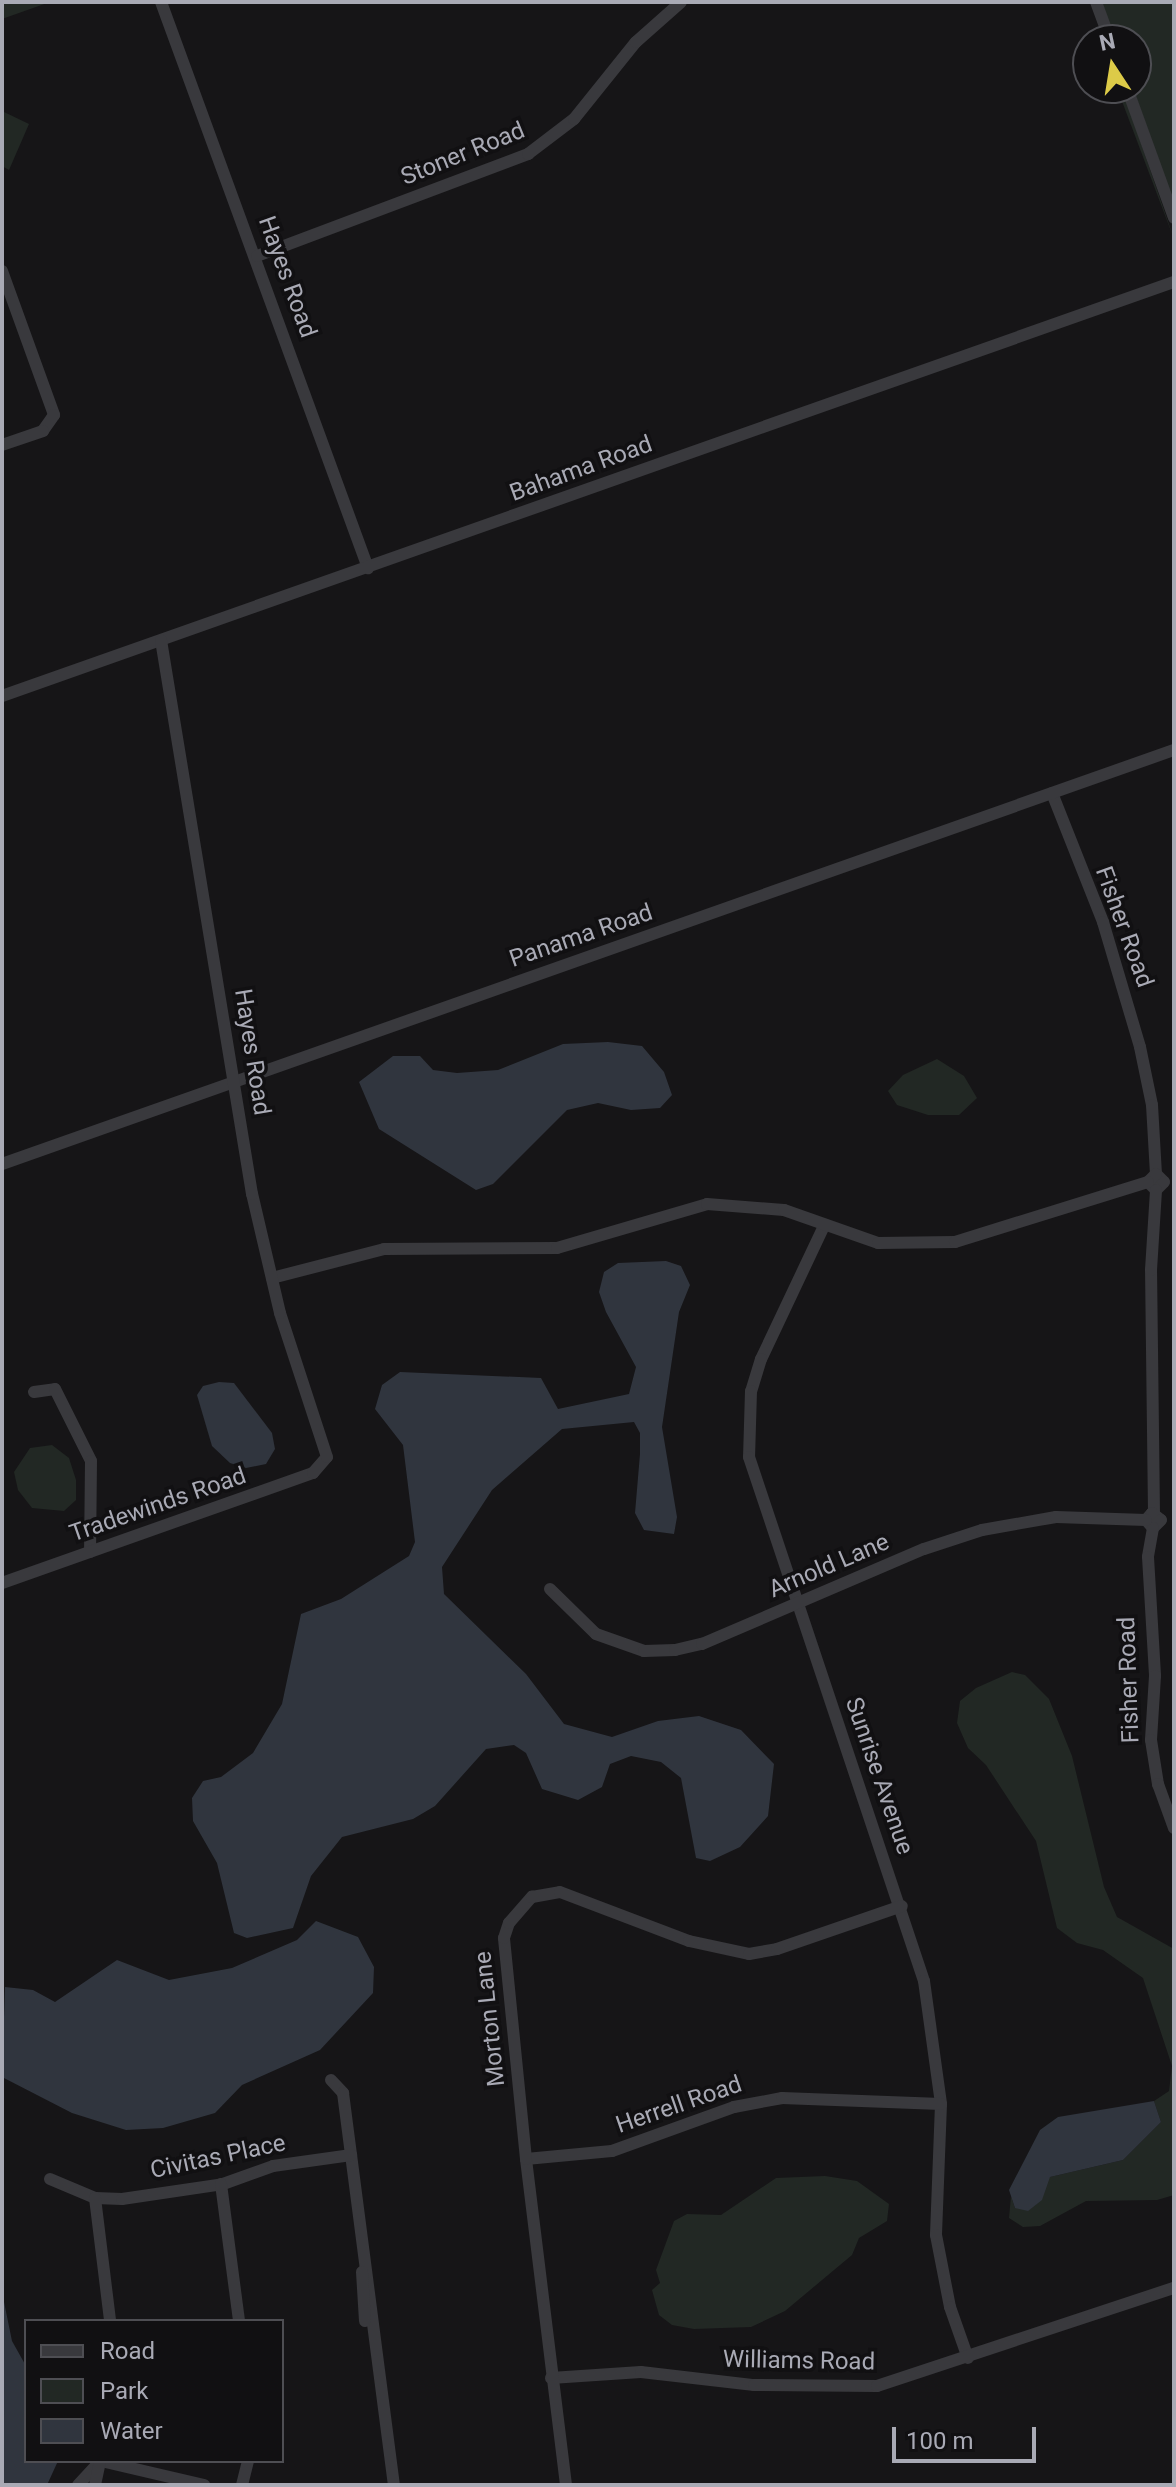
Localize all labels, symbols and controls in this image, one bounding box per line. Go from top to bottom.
north arrow [1072,24,1152,104]
text: N [1097,28,1118,56]
street label: Stoner Road [397,116,529,192]
street label: Hayes Road [252,212,322,342]
street label: Bahama Road [506,430,656,508]
street label: Fisher Road [1089,863,1159,991]
street label: Panama Road [506,898,656,974]
street label: Hayes Road [228,987,276,1117]
street label: Tradewinds Road [66,1461,250,1549]
street label: Arnold Lane [764,1528,894,1604]
street label: Fisher Road [1112,1616,1146,1744]
street label: Sunrise Avenue [839,1694,919,1858]
street label: Morton Lane [469,1950,511,2088]
street label: Herrell Road [612,2070,746,2140]
street label: Civitas Place [148,2129,288,2185]
legend [24,2319,284,2463]
text: Road [100,2337,155,2365]
street label: Williams Road [723,2345,875,2377]
text: Park [100,2377,148,2405]
scale bar [896,2411,1040,2461]
text: Water [100,2417,163,2445]
text: 100 m [906,2427,973,2455]

